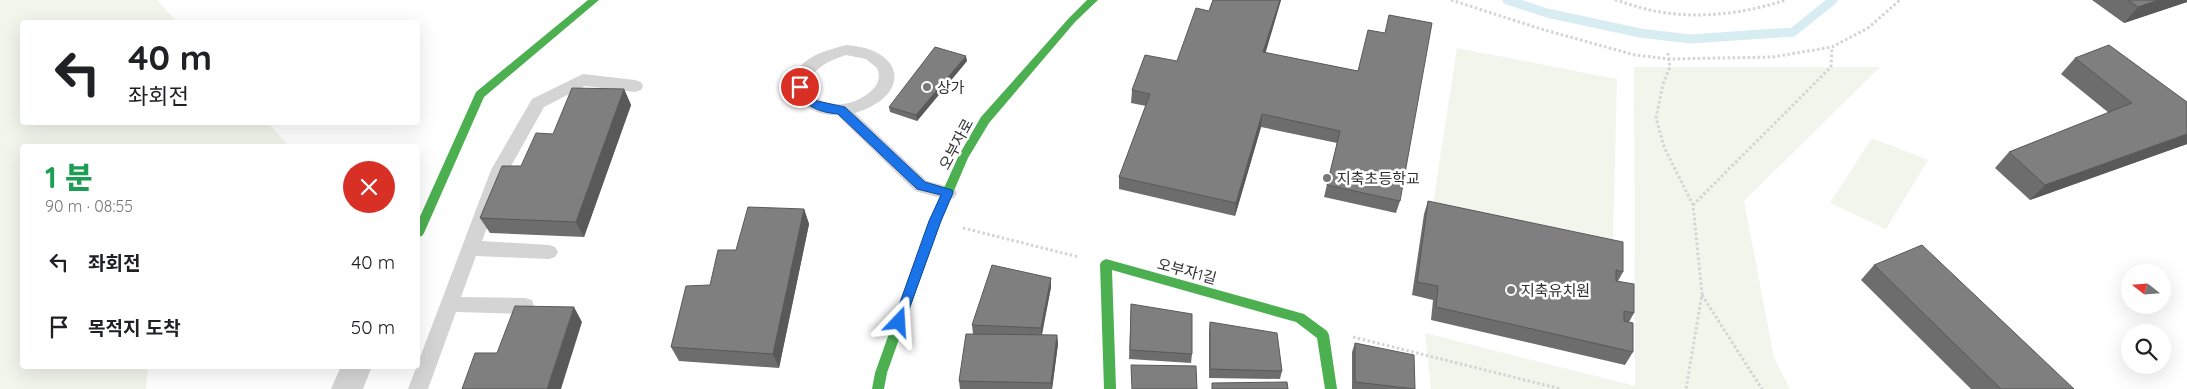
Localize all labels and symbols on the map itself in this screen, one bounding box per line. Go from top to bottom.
pin [779,66,821,108]
place label: 상가 [937,78,965,97]
marker: 상가 [921,81,933,93]
street label: 오부자로 [935,115,977,173]
place label: 지축초등학교 [1337,169,1420,188]
marker: 지축초등학교 [1321,172,1333,184]
street label: 오부자1길 [1155,254,1219,288]
north arrow [2121,264,2171,314]
place label: 지축유치원 [1521,281,1590,300]
marker: 지축유치원 [1505,284,1517,296]
position arrow [872,295,924,347]

